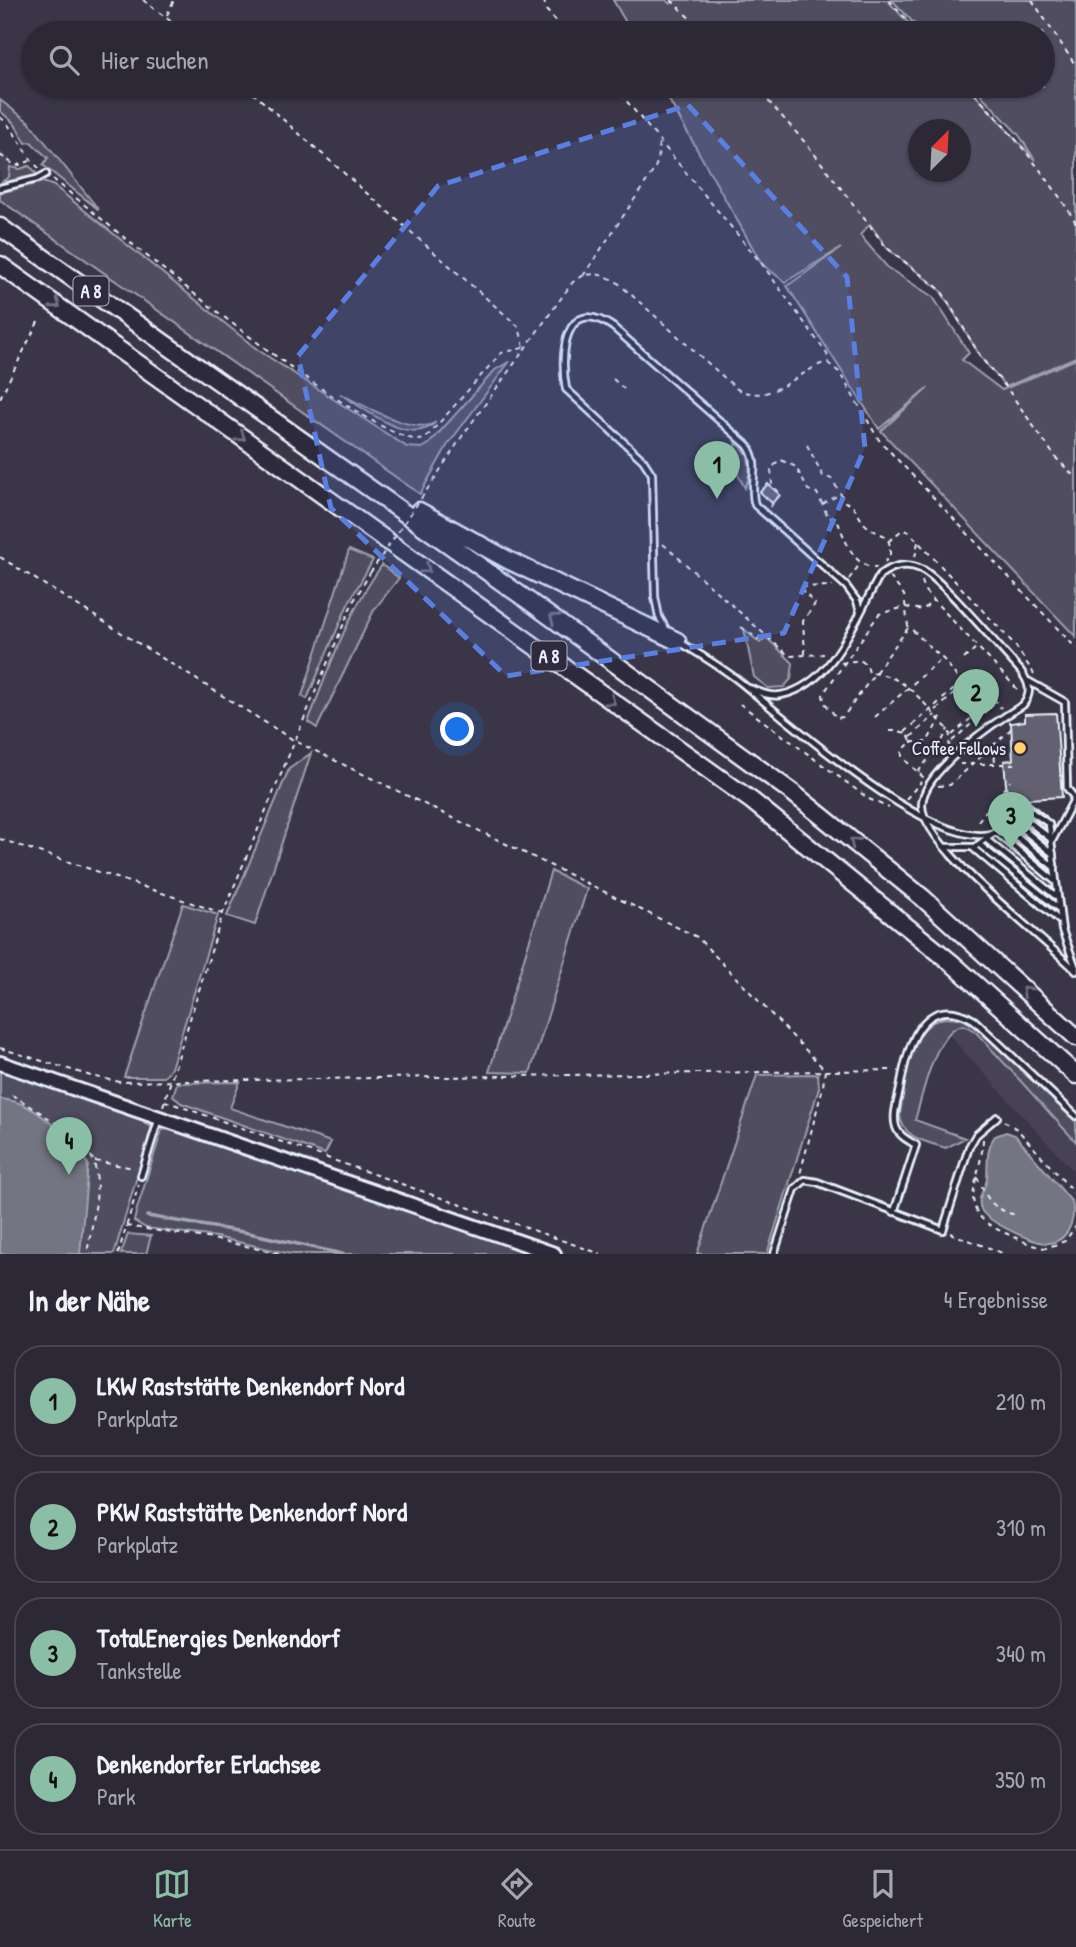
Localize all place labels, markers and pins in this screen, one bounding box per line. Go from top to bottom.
pin: 1 [694,441,740,499]
pin: 2 [953,669,999,727]
place label: Coffee Fellows [912,735,1006,761]
marker: Coffee Fellows [1012,740,1028,756]
pin: 3 [988,792,1034,850]
pin: 4 [46,1117,92,1175]

